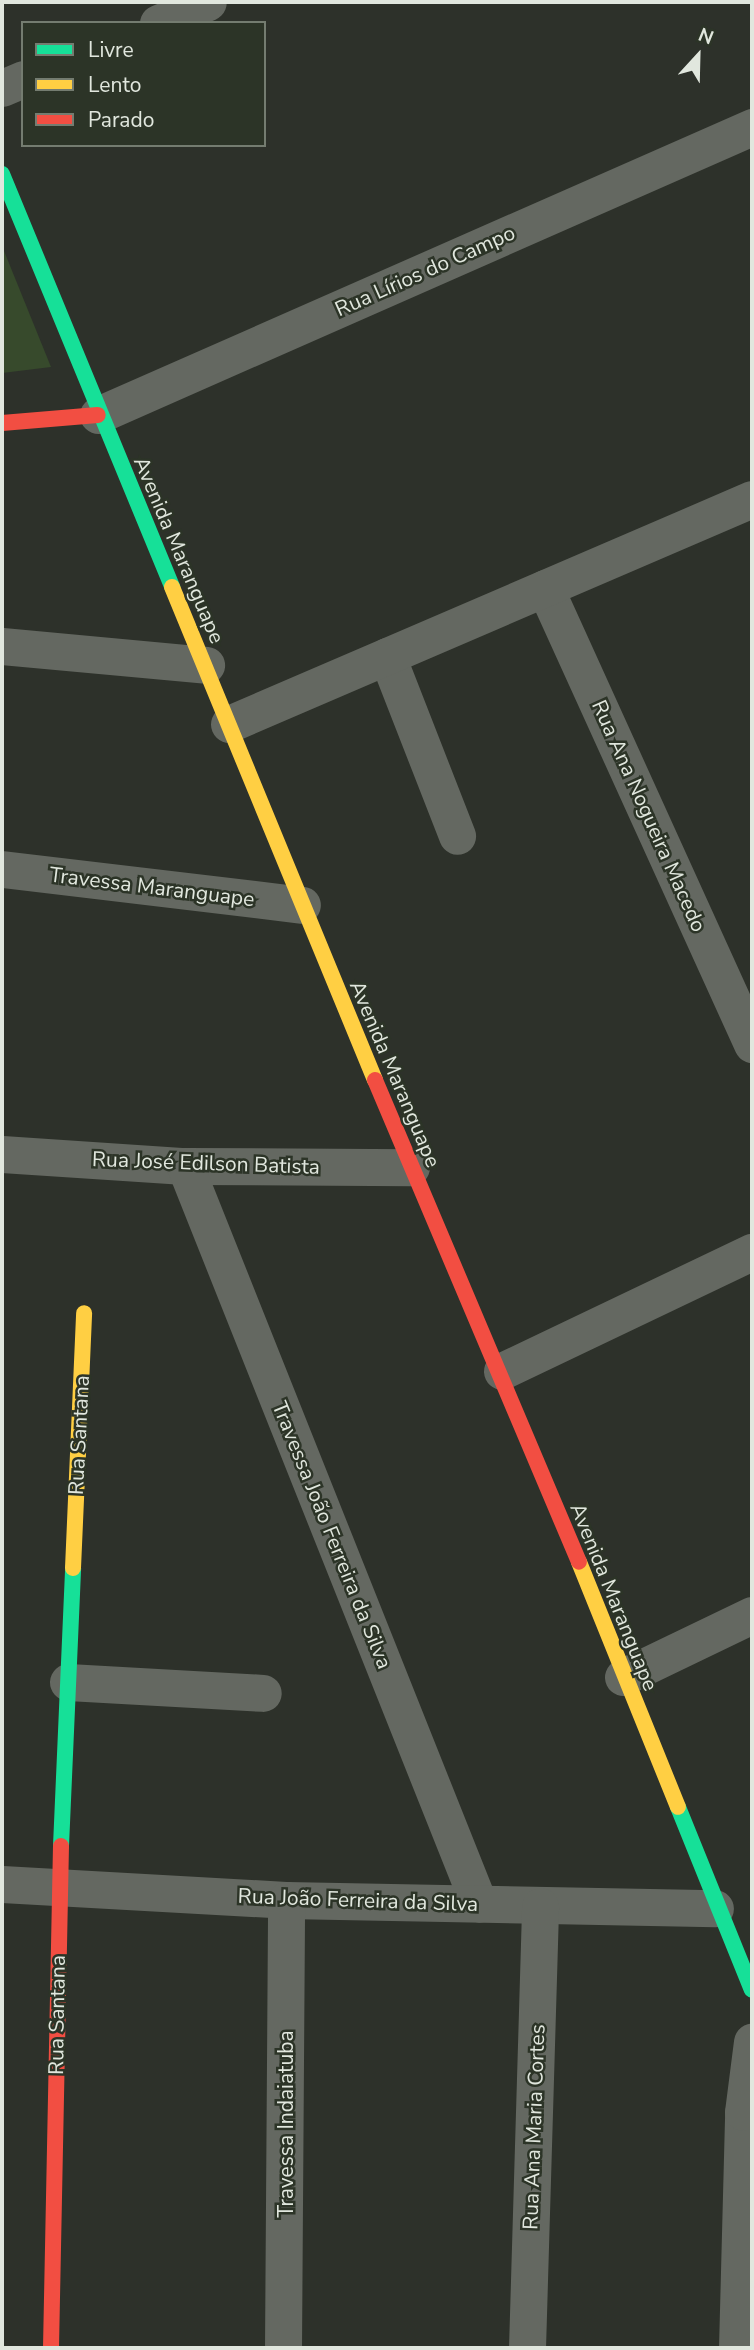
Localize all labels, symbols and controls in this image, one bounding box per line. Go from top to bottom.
legend [21,21,266,147]
north arrow [663,21,733,91]
text: N [694,22,717,51]
text: Livre [88,36,134,64]
text: Lento [88,71,141,99]
text: Parado [88,106,154,134]
street label: Rua Lírios do Campo [331,220,519,322]
street label: Avenida Maranguape [128,453,230,647]
street label: Rua Ana Nogueira Macedo [586,696,712,936]
street label: Travessa Maranguape [48,862,256,912]
street label: Avenida Maranguape [344,977,446,1171]
street label: Rua José Edilson Batista [92,1146,320,1180]
street label: Rua Santana [63,1374,95,1496]
street label: Travessa João Ferreira da Silva [267,1398,397,1672]
street label: Avenida Maranguape [565,1499,663,1695]
street label: Rua João Ferreira da Silva [237,1883,479,1917]
street label: Rua Santana [43,1955,71,2075]
street label: Rua Ana Maria Cortes [518,2024,550,2230]
street label: Travessa Indaiatuba [273,2030,299,2218]

